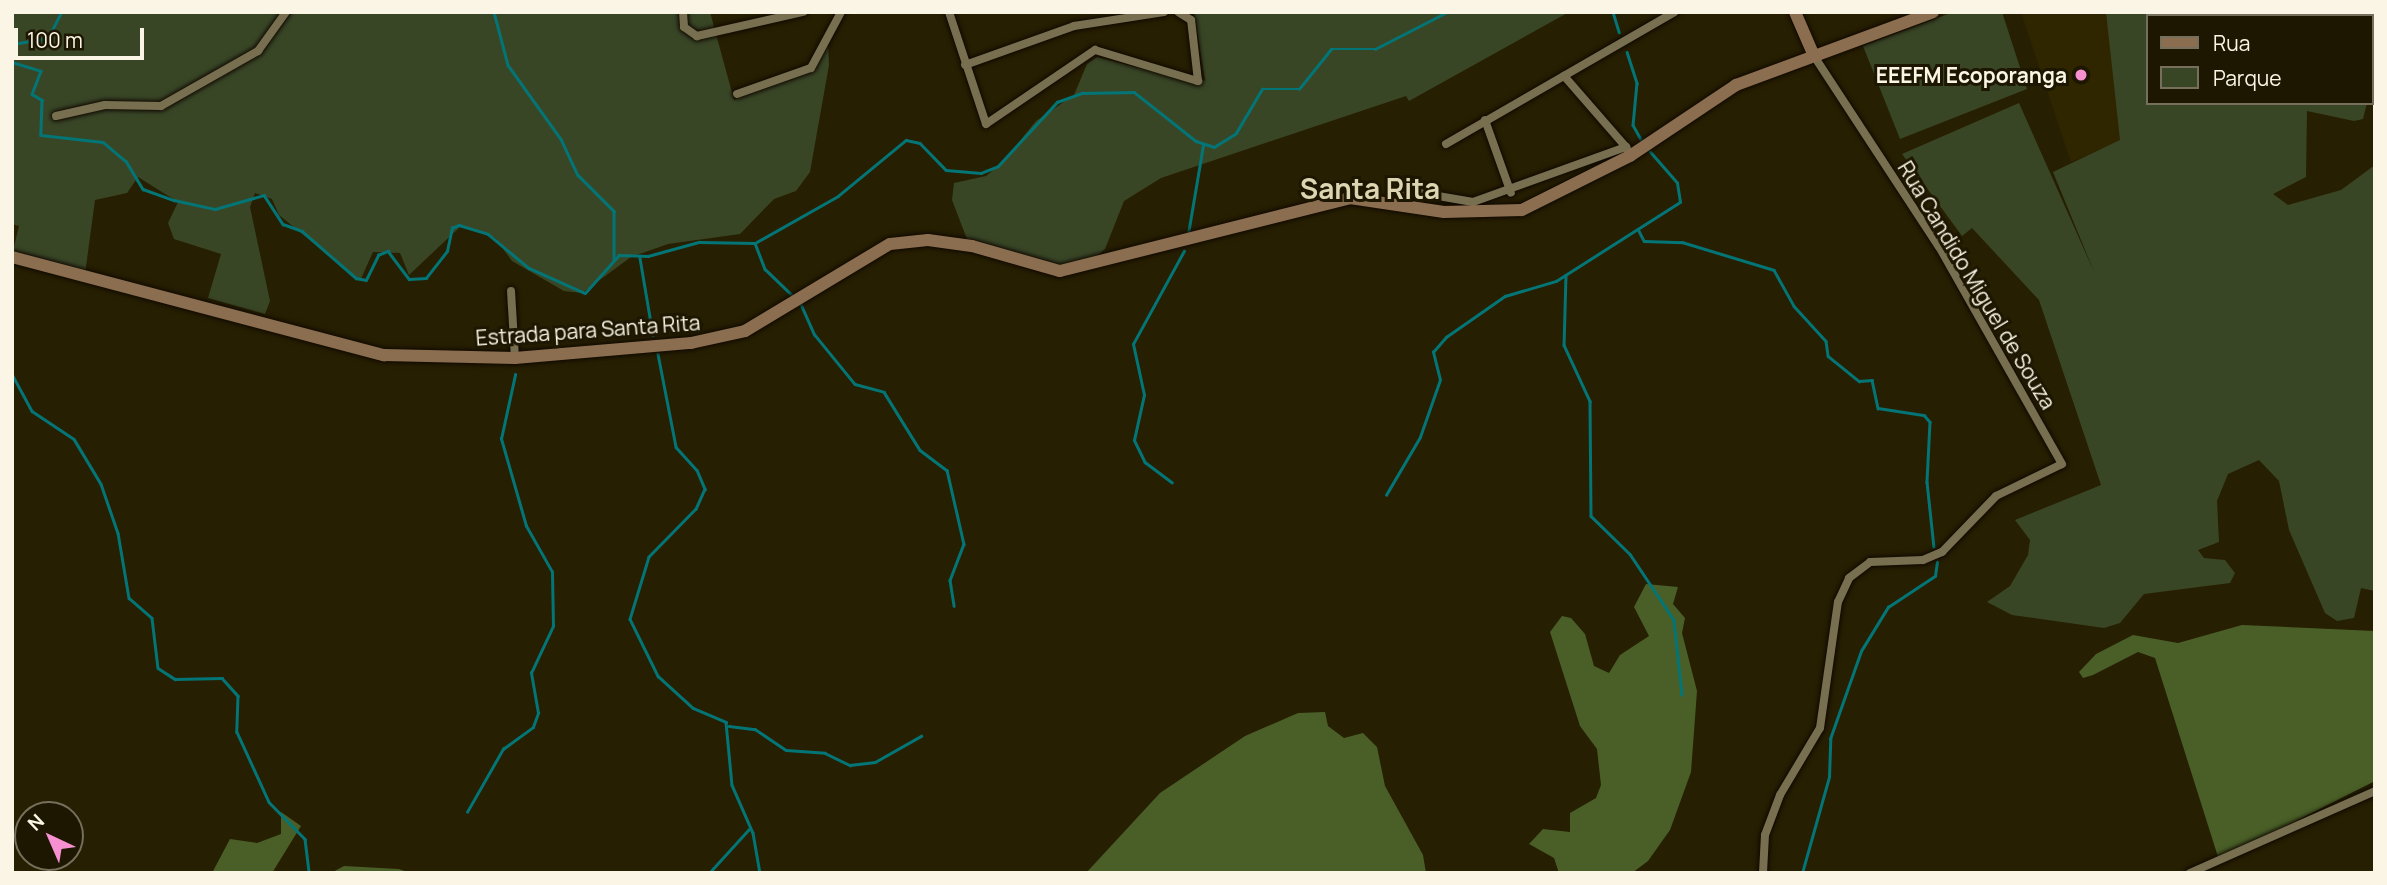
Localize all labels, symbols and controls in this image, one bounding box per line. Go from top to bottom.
scale bar [18,14,147,58]
legend [2146,14,2373,105]
text: 100 m [27,26,83,54]
text: Rua [2213,29,2250,57]
place label: EEEFM Ecoporanga [1876,62,2067,88]
text: Parque [2213,64,2282,92]
marker: EEEFM Ecoporanga [2073,67,2089,83]
street label: Rua Candido Miguel de Souza [1893,156,2061,414]
district label: Santa Rita [1300,171,1440,205]
street label: Estrada para Santa Rita [475,310,701,350]
north arrow [14,801,84,871]
text: N [22,808,50,836]

